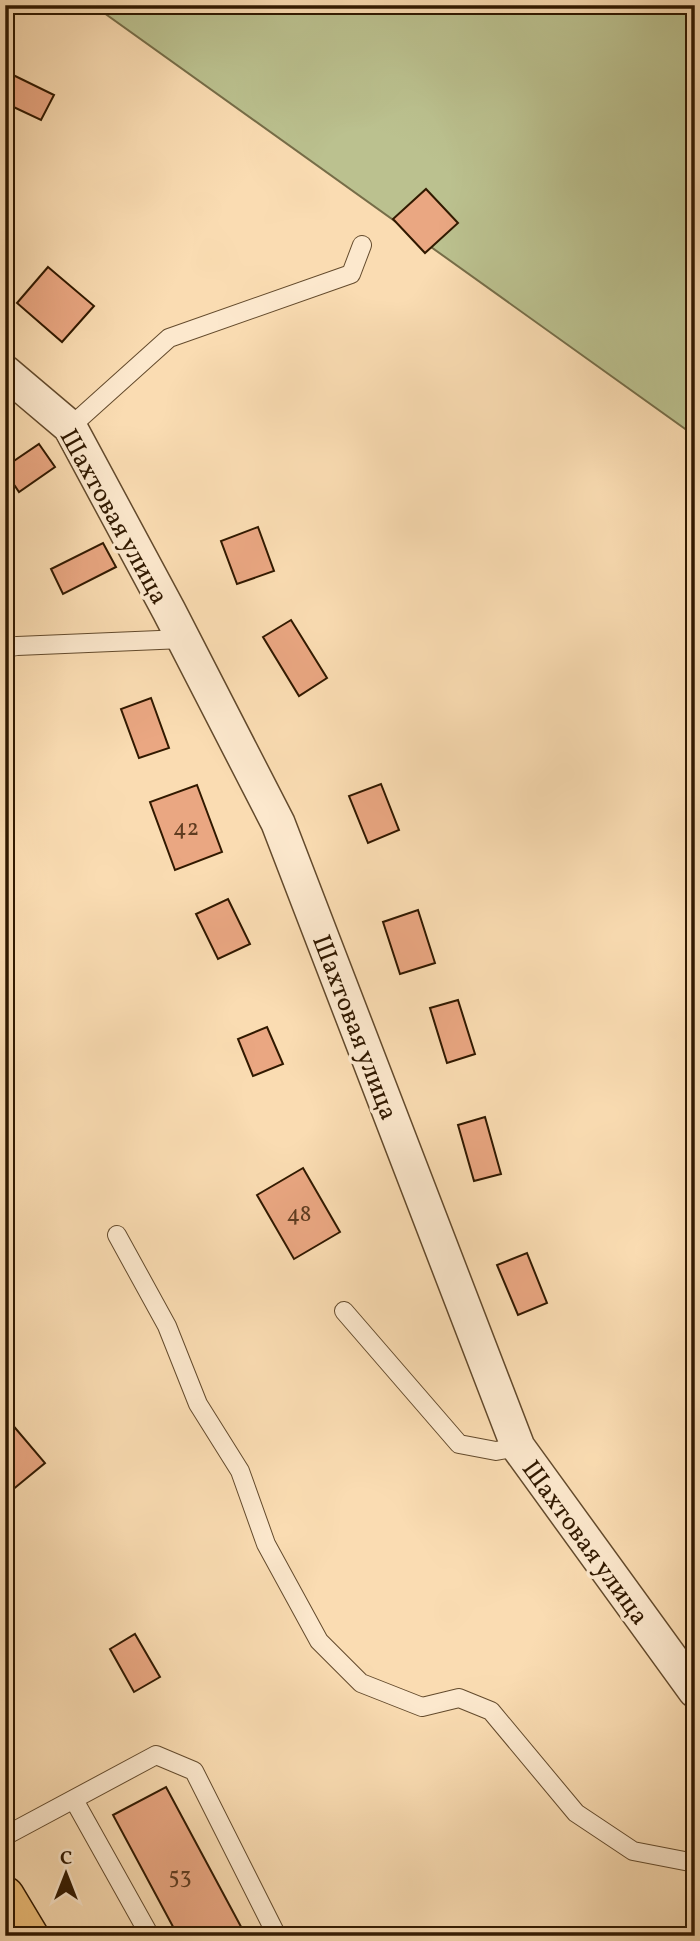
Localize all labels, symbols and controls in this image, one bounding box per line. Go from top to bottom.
street label: Шахтовая улица [50,423,176,611]
house number: 42 [173,813,199,845]
street label: Шахтовая улица [302,930,406,1126]
house number: 48 [287,1199,311,1231]
street label: Шахтовая улица [512,1453,657,1633]
north arrow [32,1840,102,1910]
text: С [60,1846,72,1872]
house number: 53 [169,1861,191,1893]

